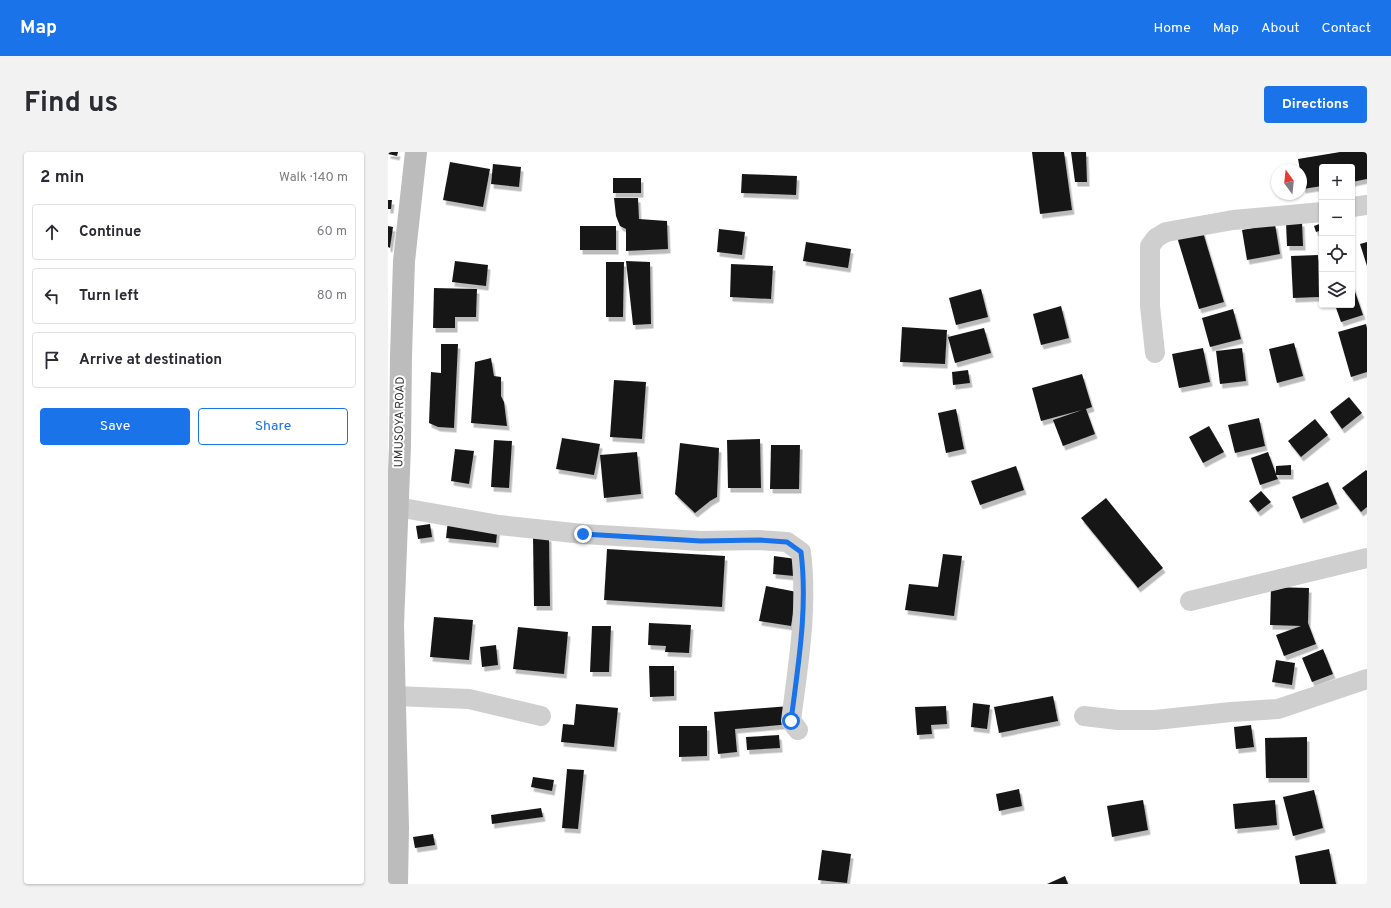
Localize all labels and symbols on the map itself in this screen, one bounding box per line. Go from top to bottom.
north arrow [1271,164,1307,200]
street label: UMUSOYA ROAD [391,376,409,468]
route end [574,525,592,543]
route start [782,712,800,730]

